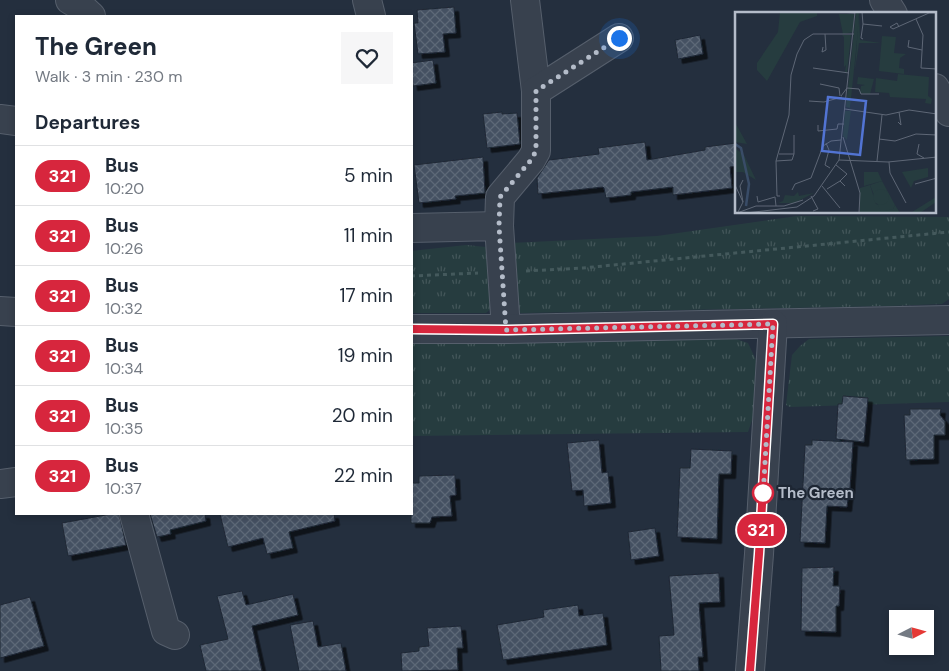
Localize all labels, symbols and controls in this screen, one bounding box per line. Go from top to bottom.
inset map [735,12,936,214]
your location [607,26,632,51]
text: The Green [35,31,157,62]
button: heart [341,32,393,84]
text: Walk · 3 min · 230 m [35,66,183,87]
text: Departures [35,110,140,135]
text: Bus [105,153,139,178]
text: 5 min [344,163,393,188]
text: 321 [49,164,76,188]
text: 10:20 [105,178,144,199]
text: Bus [105,213,139,238]
text: 11 min [344,223,393,248]
text: 321 [49,224,76,248]
text: 10:26 [105,238,143,259]
text: Bus [105,273,139,298]
text: 17 min [339,283,393,308]
text: 321 [49,284,76,308]
text: 10:32 [105,298,143,319]
text: Bus [105,333,139,358]
text: 19 min [338,343,393,368]
text: 321 [49,344,76,368]
text: 10:34 [105,358,143,379]
text: Bus [105,393,139,418]
text: 20 min [332,403,393,428]
text: 321 [49,404,76,428]
text: 10:35 [105,418,143,439]
text: Bus [105,453,139,478]
text: 22 min [334,463,393,488]
text: 321 [49,464,76,488]
text: 10:37 [105,478,142,499]
marker: The Green [752,482,774,504]
place label: The Green [778,483,854,503]
line badge: 321 [732,514,790,546]
text: 321 [747,518,775,542]
north arrow [889,610,934,655]
map controls [889,610,934,655]

